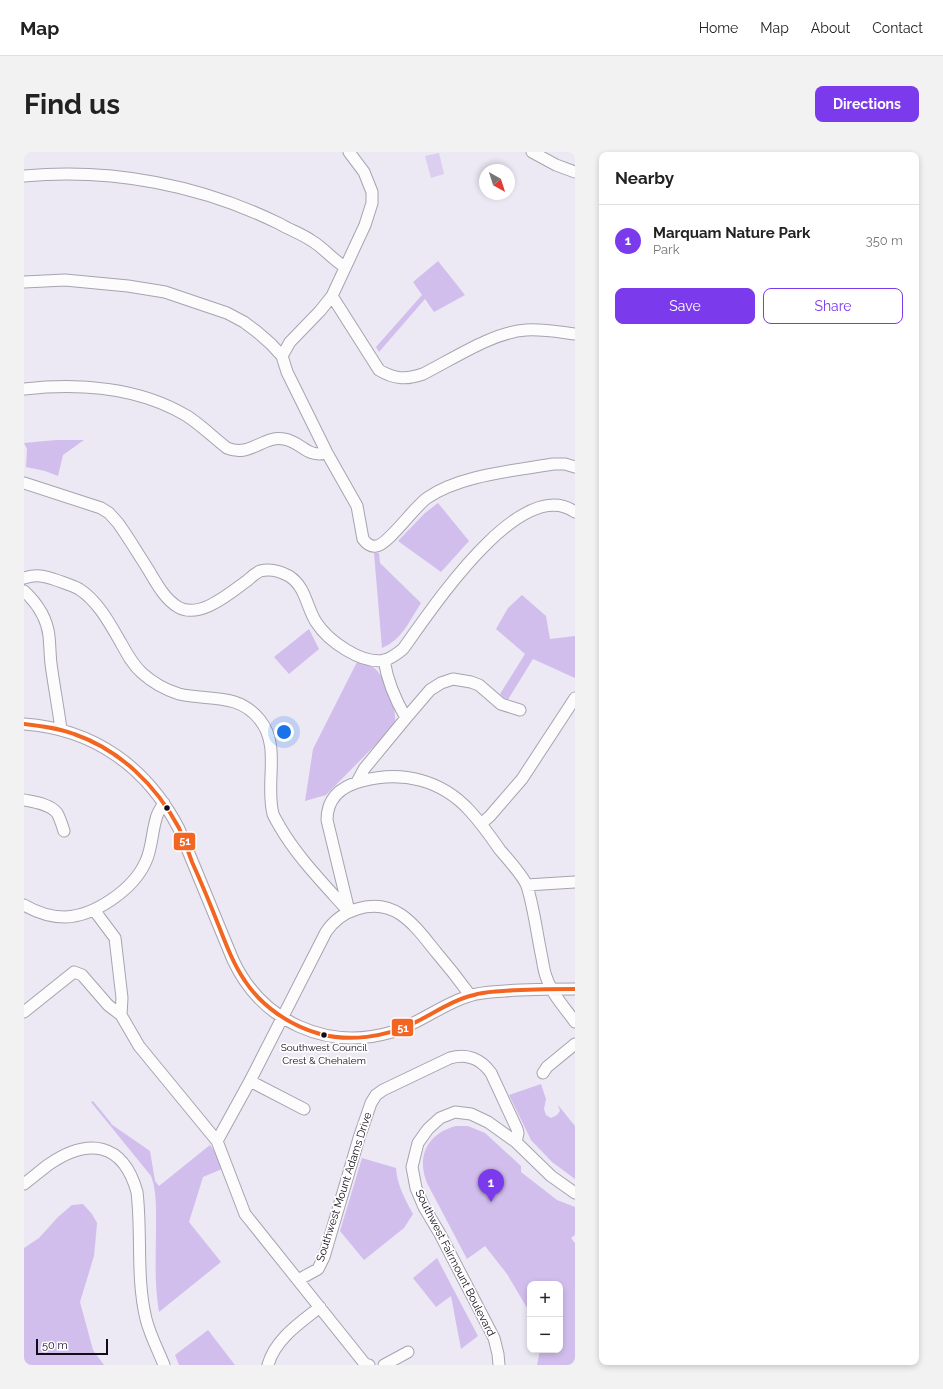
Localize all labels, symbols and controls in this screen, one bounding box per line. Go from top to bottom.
text: Map [20,17,59,39]
text: Home [699,20,738,36]
text: Map [760,20,789,36]
text: About [811,20,850,36]
text: Contact [872,20,923,36]
button: Directions [815,86,919,122]
text: Find us [24,88,120,121]
north arrow [479,164,515,200]
text: Nearby [615,168,674,188]
text: Marquam Nature Park [653,224,810,242]
text: 1 [625,233,631,248]
text: 350 m [866,233,903,248]
text: Park [653,242,680,257]
button: Save [615,288,755,324]
button: Share [763,288,903,324]
your location [274,722,294,742]
unlabelled marker [162,803,172,813]
line badge: 51 [173,832,196,851]
text: 51 [179,835,191,848]
line badge: 51 [391,1018,414,1037]
text: 51 [397,1022,409,1035]
marker: Southwest Council Crest & Chehalem [319,1030,329,1040]
place label: Southwest Council Crest & Chehalem [281,1042,368,1066]
street label: Southwest Mount Adams Drive [314,1110,375,1263]
pin: 1 [478,1169,504,1202]
street label: Southwest Fairmount Boulevard [412,1188,498,1339]
map controls [527,1281,563,1353]
button: + [527,1281,563,1317]
button: − [527,1317,563,1353]
scale bar [36,1337,108,1356]
text: 50 m [42,1339,68,1352]

